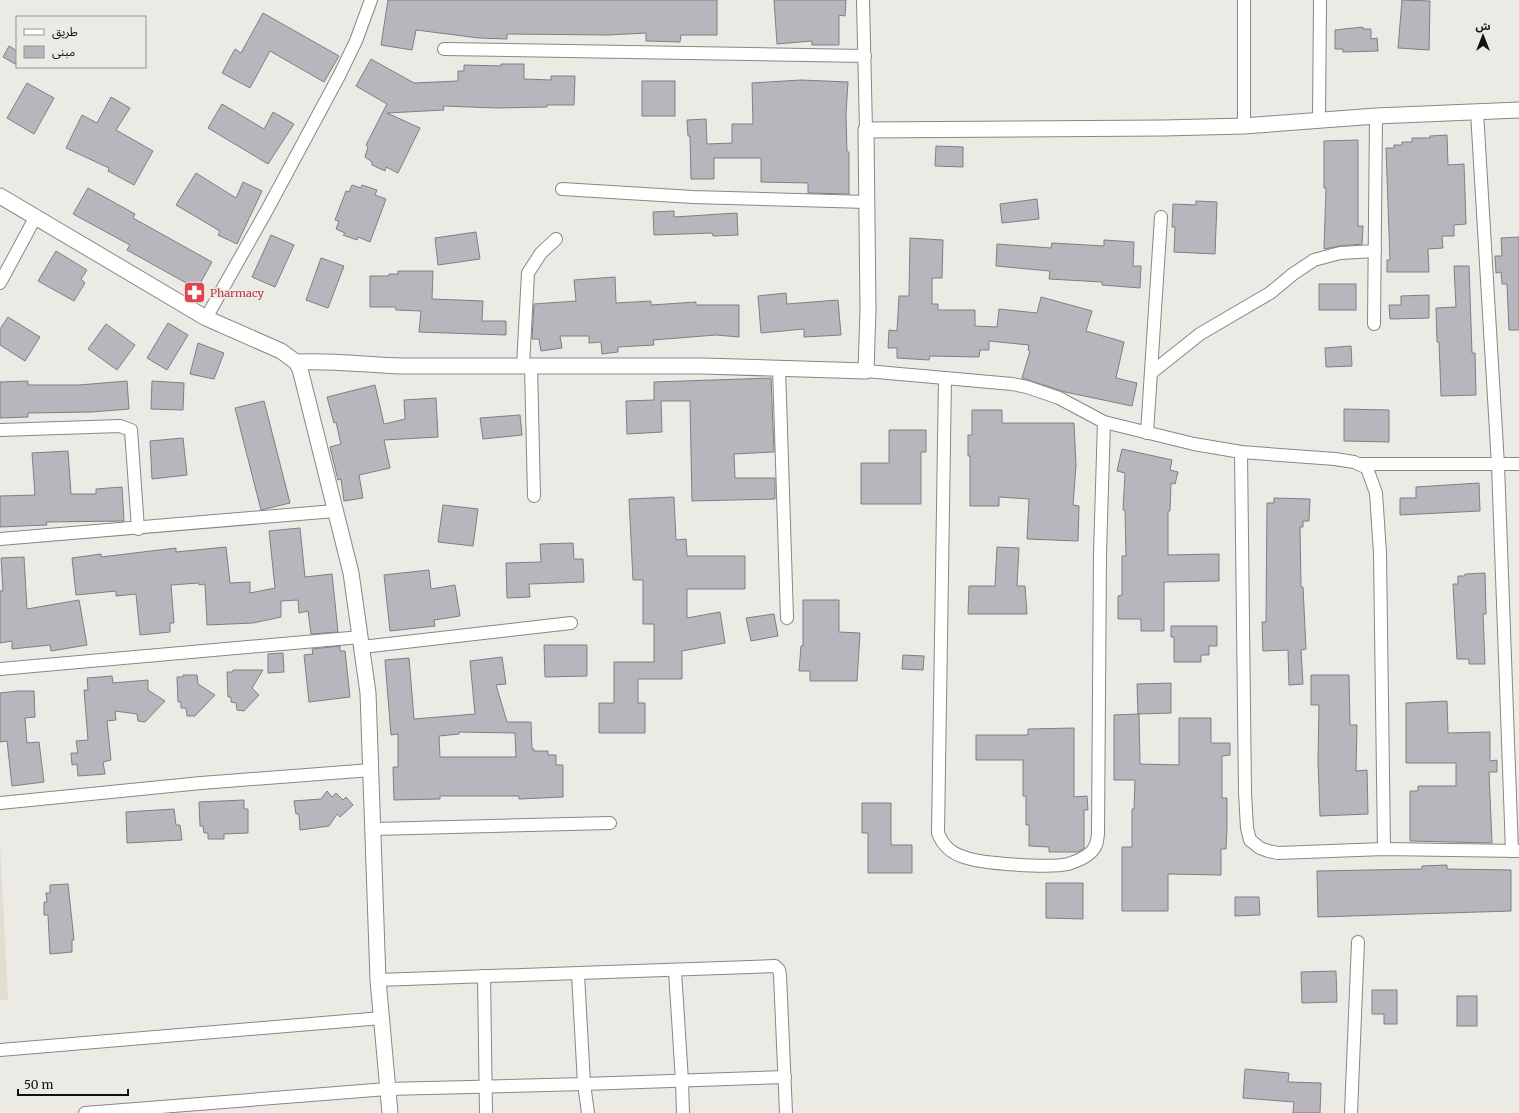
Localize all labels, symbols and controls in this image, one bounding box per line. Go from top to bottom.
legend [16,16,146,68]
north arrow [1463,16,1503,56]
text: ش [1475,19,1491,33]
text: طريق [52,24,78,40]
text: مبنى [52,44,75,59]
pharmacy icon: Pharmacy [182,280,208,306]
place label: Pharmacy [210,286,264,300]
scale bar [18,1071,128,1097]
text: 50 m [24,1077,53,1092]

